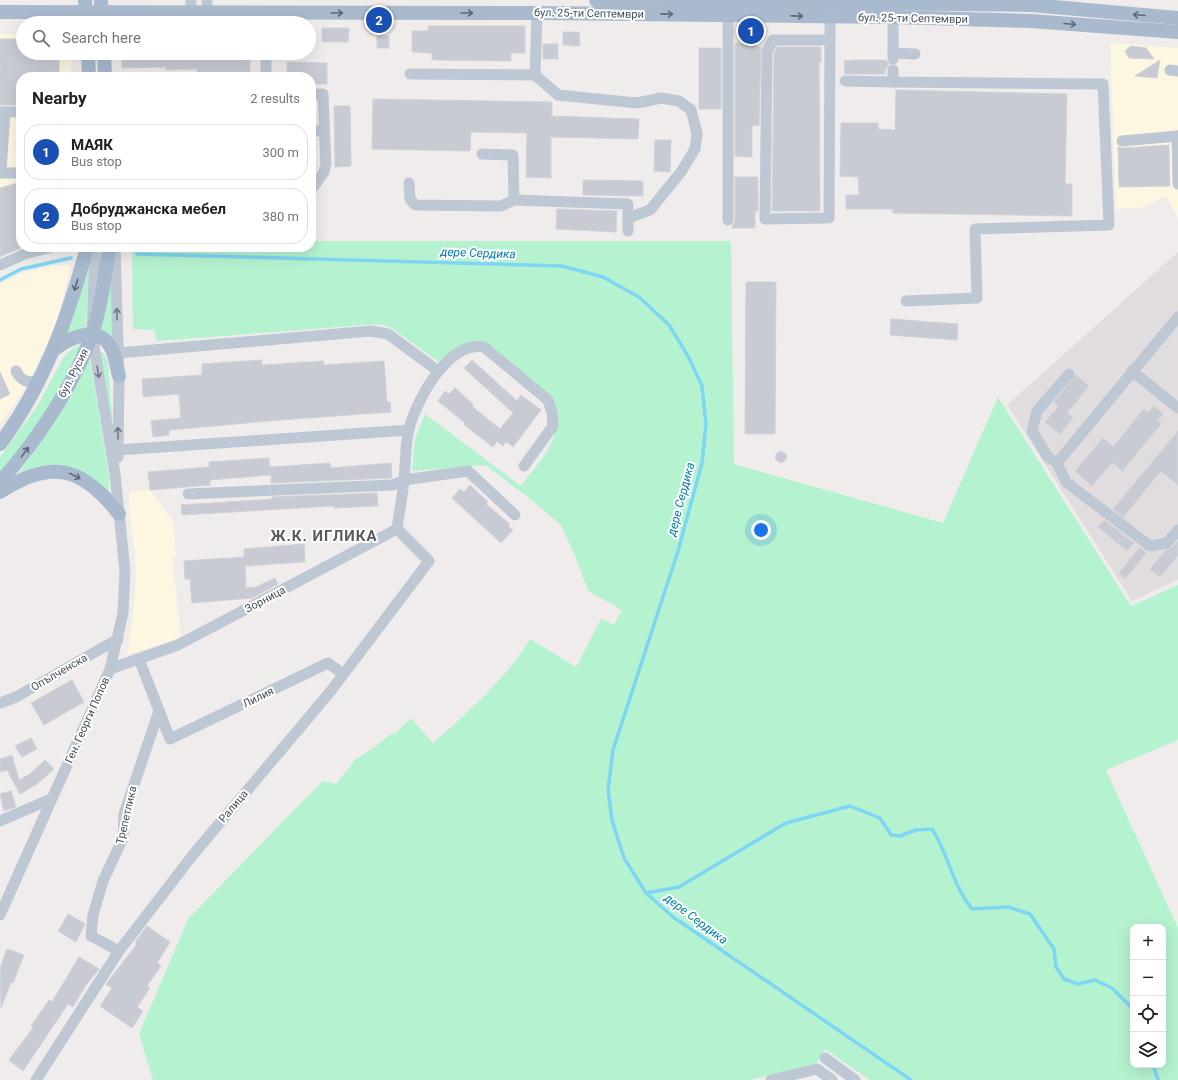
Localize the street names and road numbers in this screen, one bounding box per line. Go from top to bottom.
street label: бул. 25-ти Септември [534,6,644,21]
street label: бул. 25-ти Септември [858,11,968,26]
street label: бул. Русия [56,347,91,400]
street label: Зорница [243,583,288,616]
street label: Опълченска [29,651,90,694]
street label: Ген. Георги Попов [63,675,112,765]
street label: Лилия [241,684,276,711]
street label: Трепетлика [113,785,140,846]
street label: Ралица [216,788,251,825]

